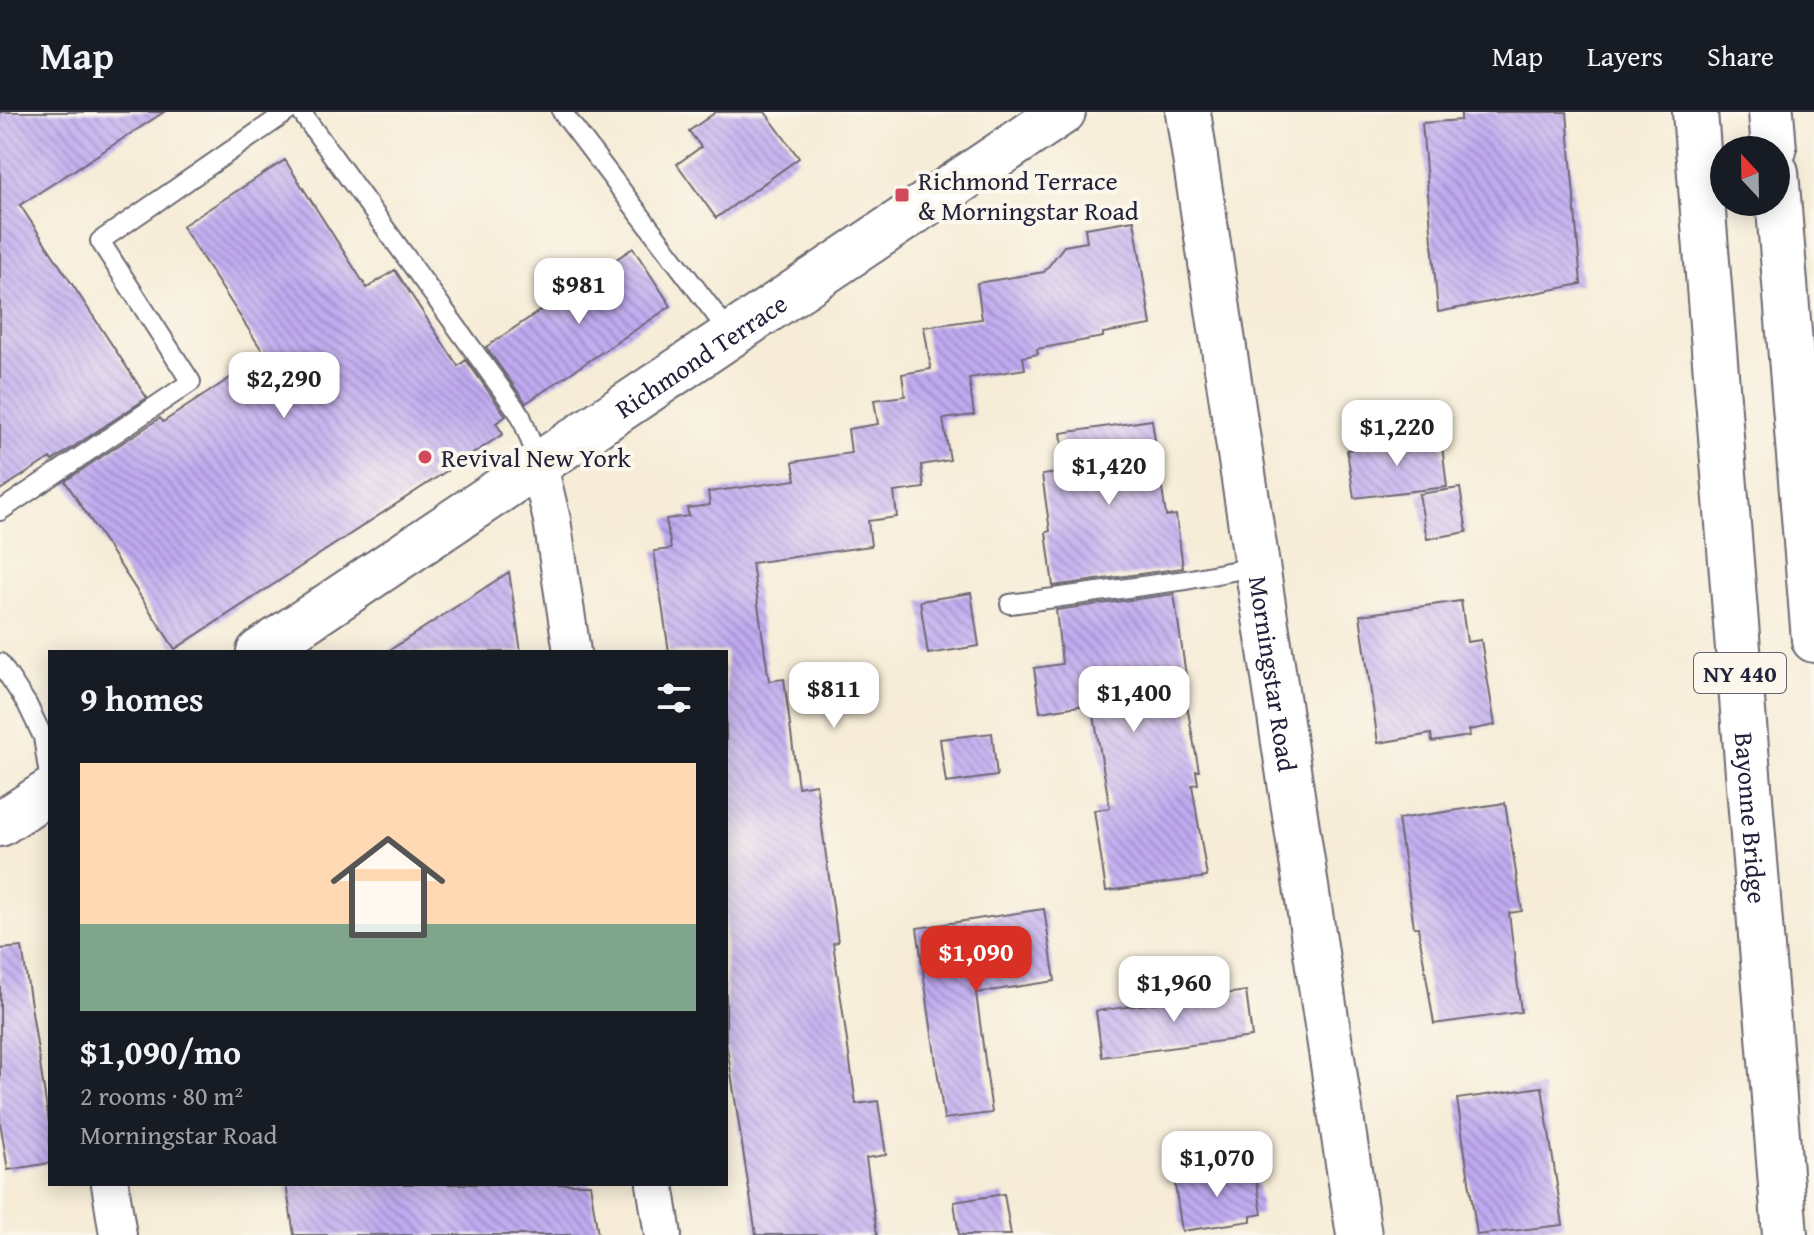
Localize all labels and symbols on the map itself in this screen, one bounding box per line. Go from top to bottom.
north arrow [1710,136,1790,216]
place label: Richmond Terrace & Morningstar Road [918,161,1139,230]
marker: Richmond Terrace & Morningstar Road [893,186,911,204]
pin: $981 [532,258,626,326]
street label: Richmond Terrace [607,283,794,427]
pin: $2,290 [219,352,349,420]
pin: $1,220 [1332,400,1462,468]
place label: Revival New York [441,438,632,477]
pin: $1,420 [1044,439,1174,507]
marker: Revival New York [416,448,434,466]
street label: Morningstar Road [1239,573,1308,774]
road number: NY 440 [1694,653,1786,693]
pin: $811 [787,662,881,730]
pin: $1,400 [1069,666,1199,734]
street label: Bayonne Bridge [1725,731,1778,905]
pin: $1,090 [911,926,1041,994]
pin: $1,960 [1109,956,1239,1024]
pin: $1,070 [1152,1131,1282,1199]

